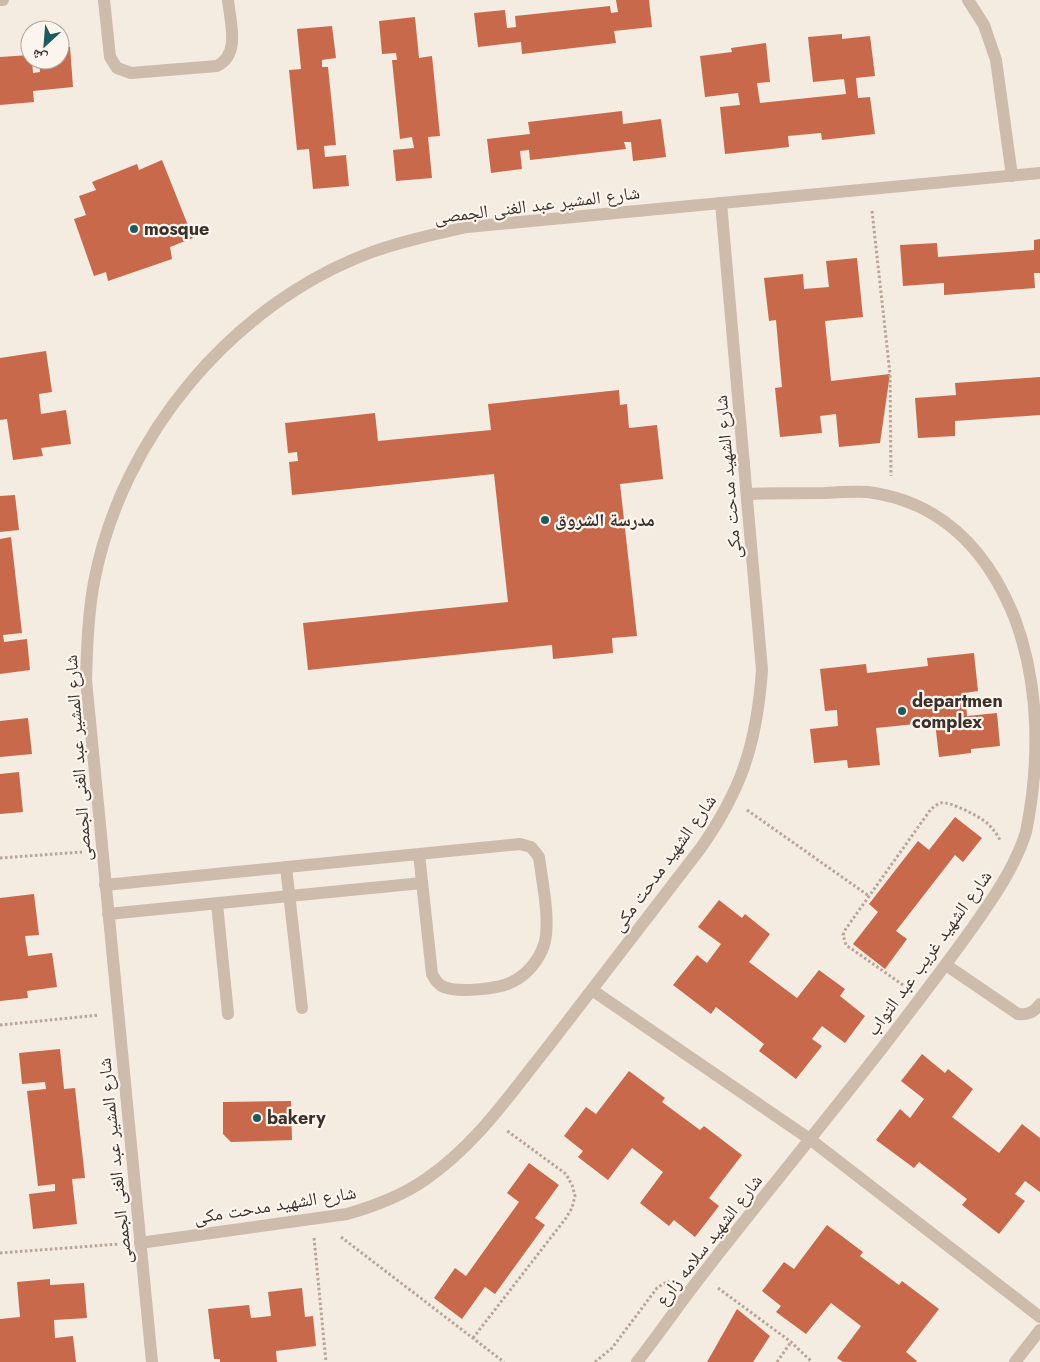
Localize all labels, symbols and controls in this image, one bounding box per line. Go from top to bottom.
north arrow [20,20,70,70]
text: ش [28,44,50,69]
street label: شارع المشير عبد الغنى الجمصى [433,179,641,231]
place label: mosque [144,216,209,242]
marker: mosque [128,223,140,235]
street label: شارع الشهيد مدحت مكى [708,394,748,560]
place label: مدرسة الشروق [555,507,655,533]
marker: مدرسة الشروق [539,514,551,526]
street label: شارع المشير عبد الغنى الجمصى [58,654,98,862]
place label: departmen complex [912,688,1003,735]
marker: departmen complex [896,705,908,717]
street label: شارع الشهيد مدحت مكى [605,789,723,937]
street label: شارع الشهيد غريب عبد التواب [860,865,998,1041]
street label: شارع المشير عبد الغنى الجمصى [91,1057,139,1265]
place label: bakery [267,1105,326,1131]
marker: bakery [251,1112,263,1124]
street label: شارع الشهيد سلامه زارع [649,1169,769,1311]
street label: شارع الشهيد مدحت مكى [192,1179,358,1231]

